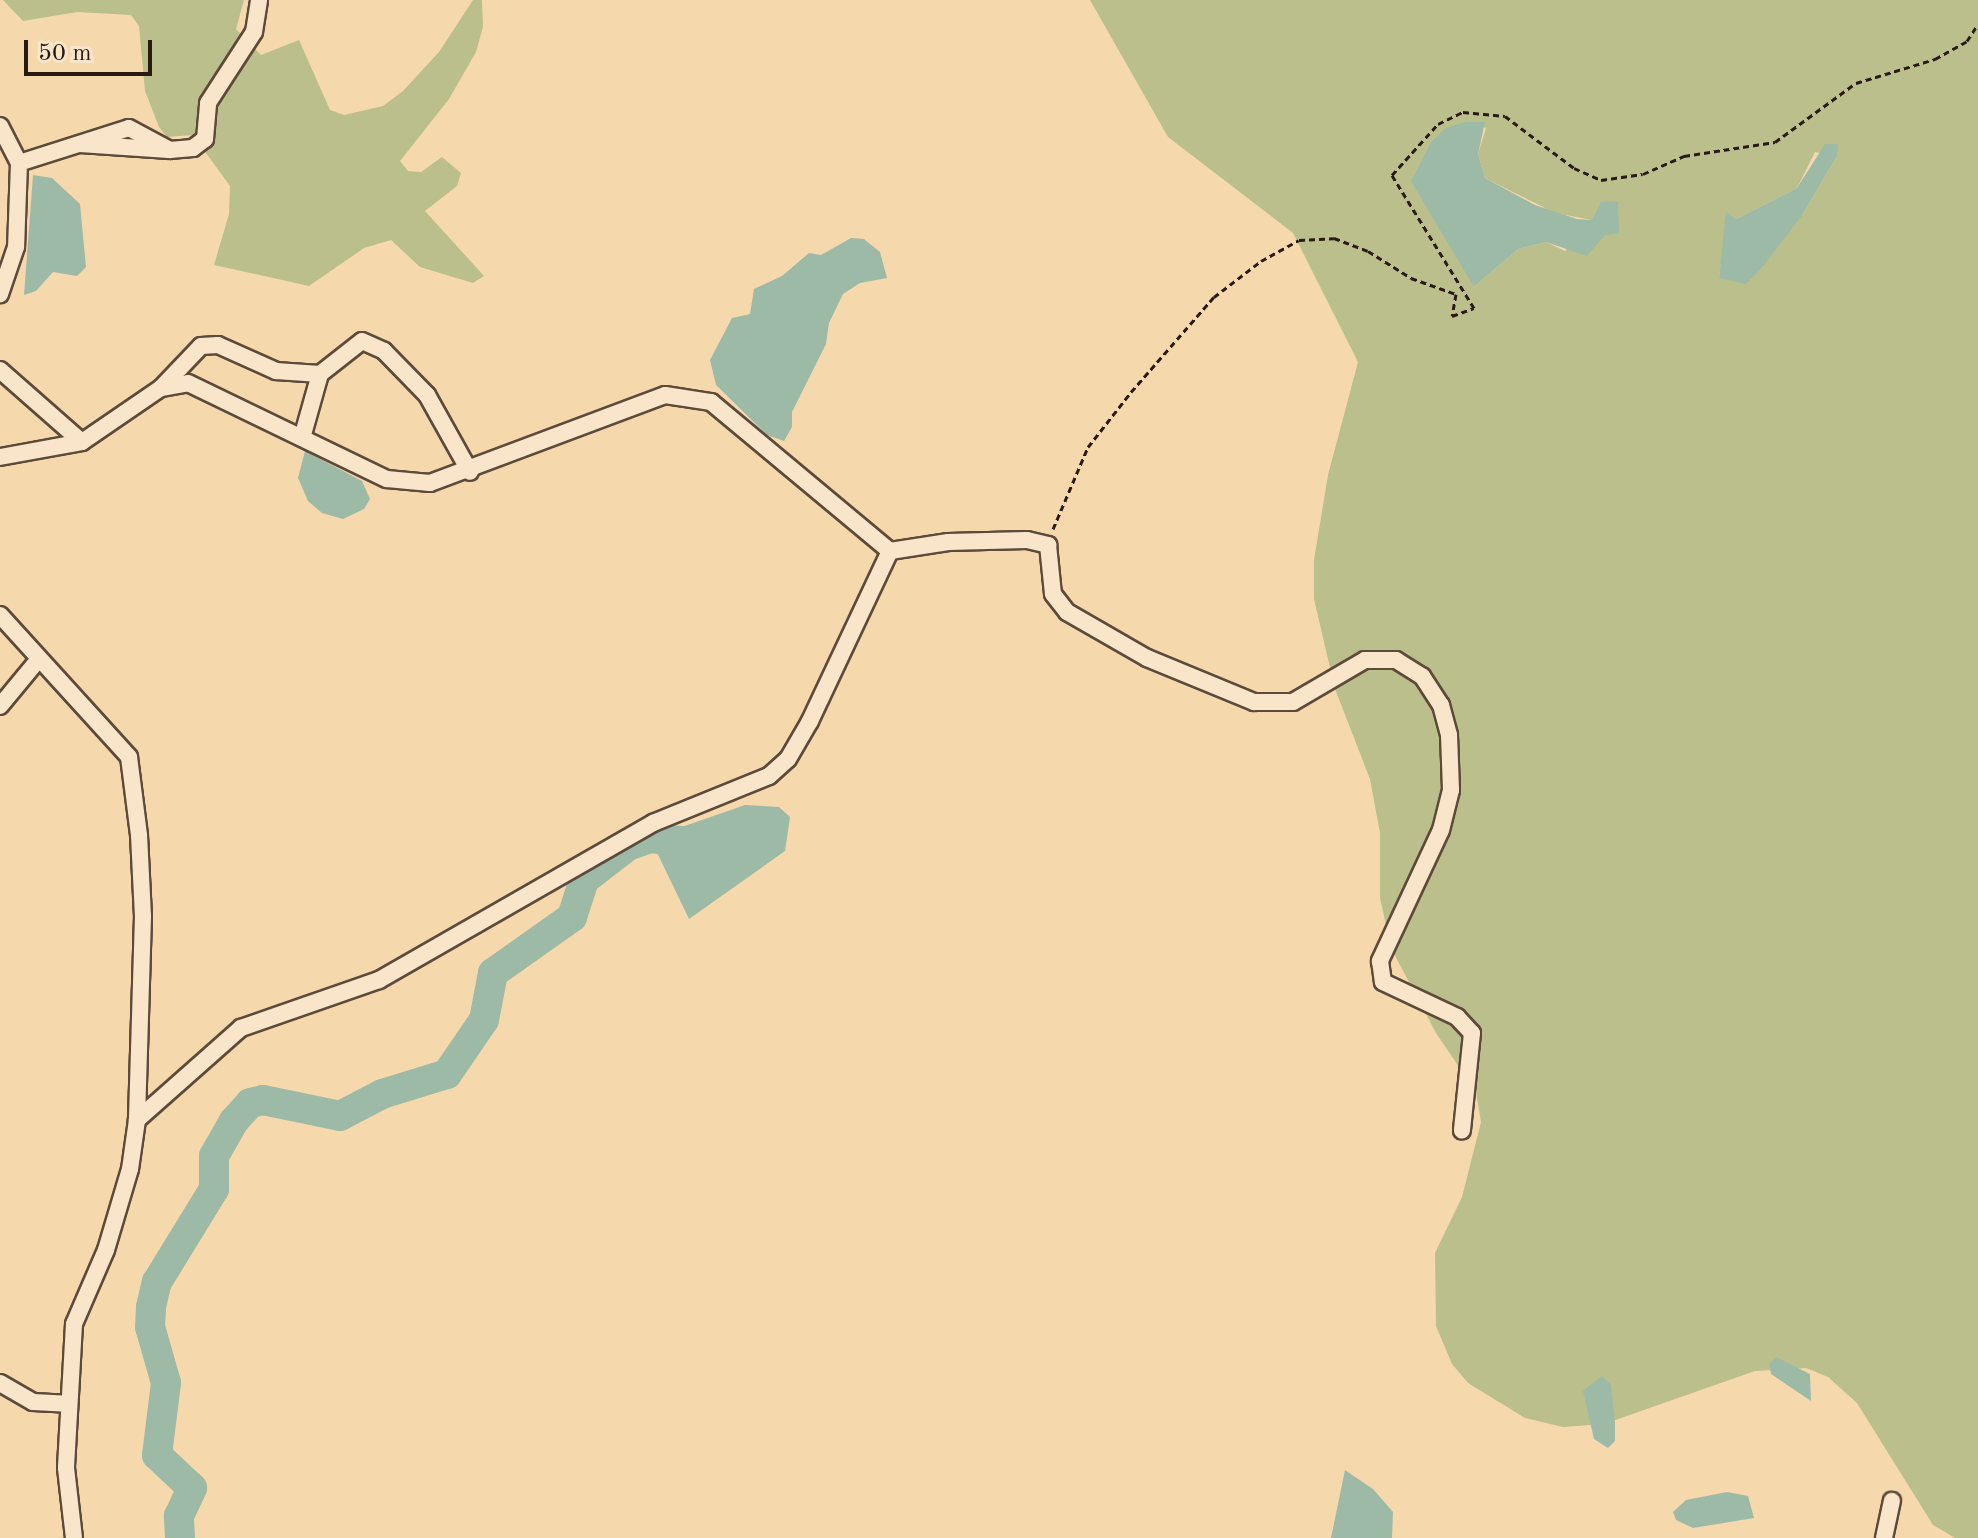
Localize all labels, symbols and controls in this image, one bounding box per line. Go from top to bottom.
scale bar [28,24,156,74]
text: 50 m [38,42,92,66]

